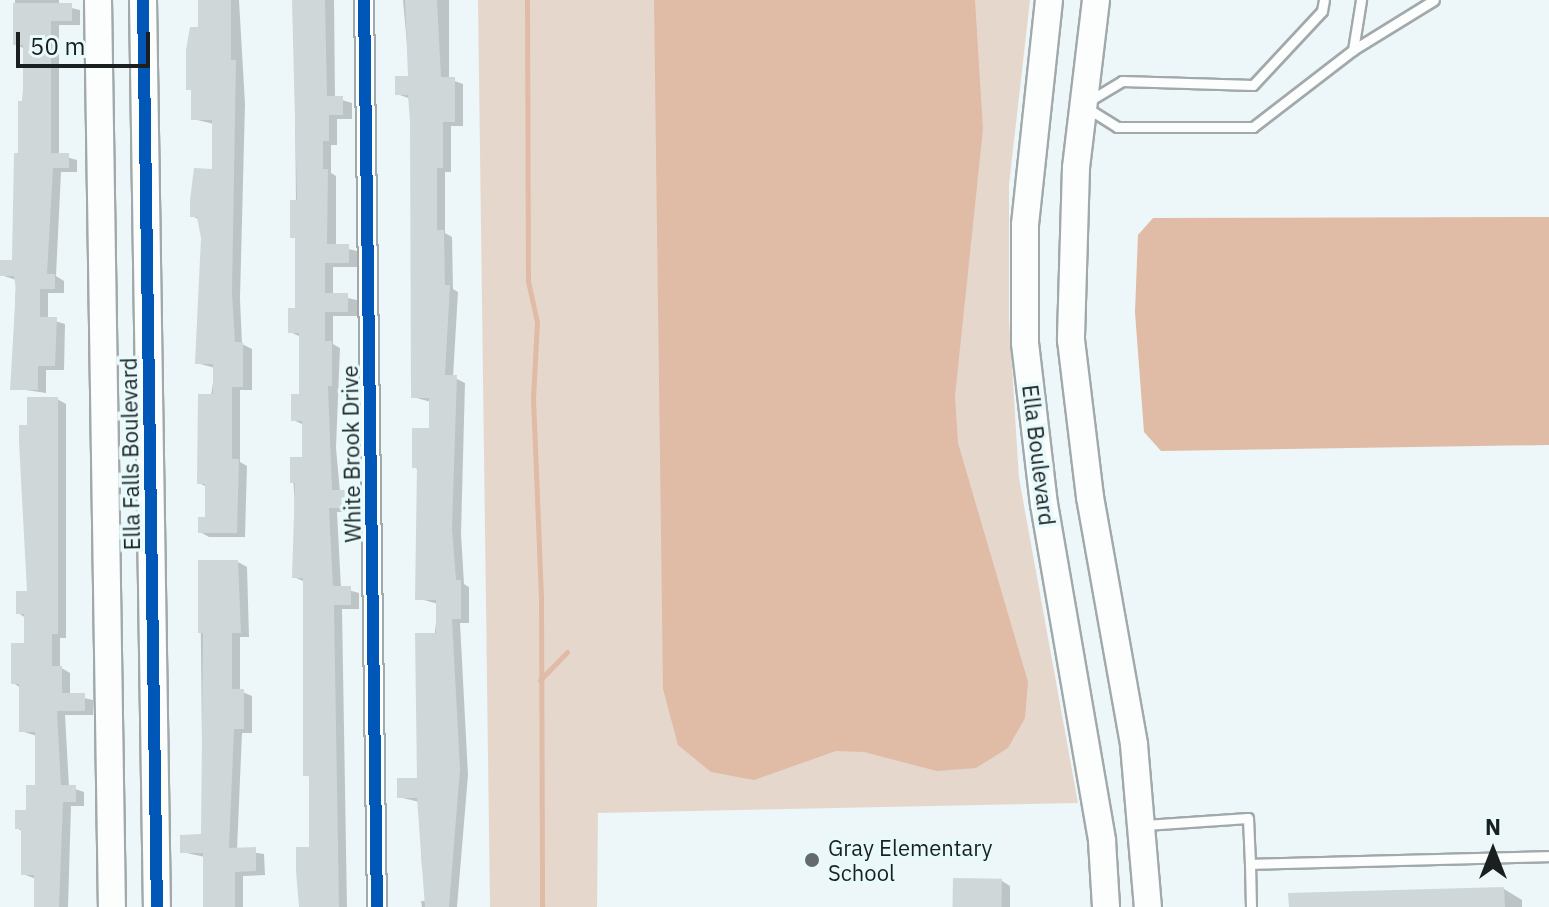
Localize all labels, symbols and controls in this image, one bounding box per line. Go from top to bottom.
scale bar [20,16,154,66]
text: 50 m [30,30,85,62]
street label: Ella Falls Boulevard [115,357,145,551]
street label: White Brook Drive [336,365,366,543]
street label: Ella Boulevard [1017,383,1061,527]
north arrow [1453,811,1533,891]
text: N [1485,812,1501,841]
place label: Gray Elementary School [828,834,992,886]
marker: Gray Elementary School [803,851,821,869]

